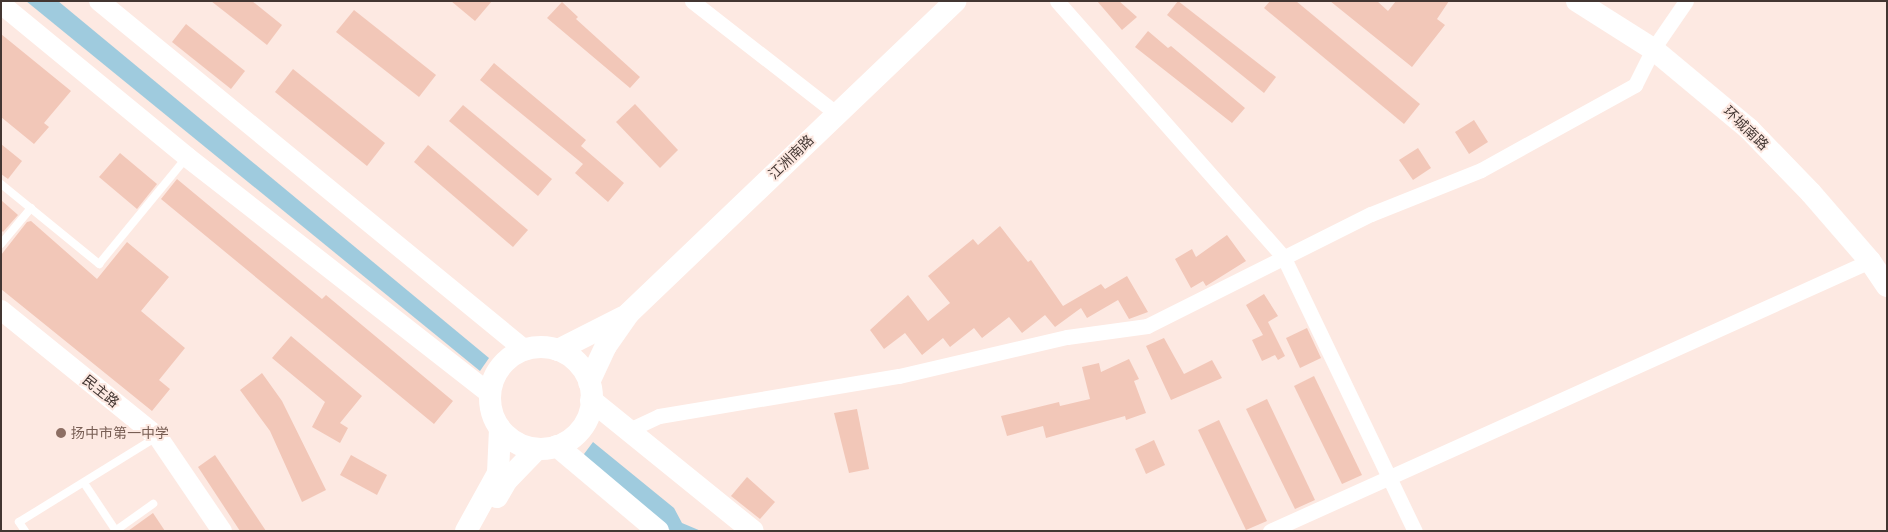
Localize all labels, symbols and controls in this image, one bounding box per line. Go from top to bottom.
street label: 环城南路 [1720,103,1772,153]
street label: 江洲南路 [765,132,817,182]
street label: 民主路 [79,371,123,411]
place label: 扬中市第一中学 [71,425,169,441]
marker: 扬中市第一中学 [55,427,67,439]

